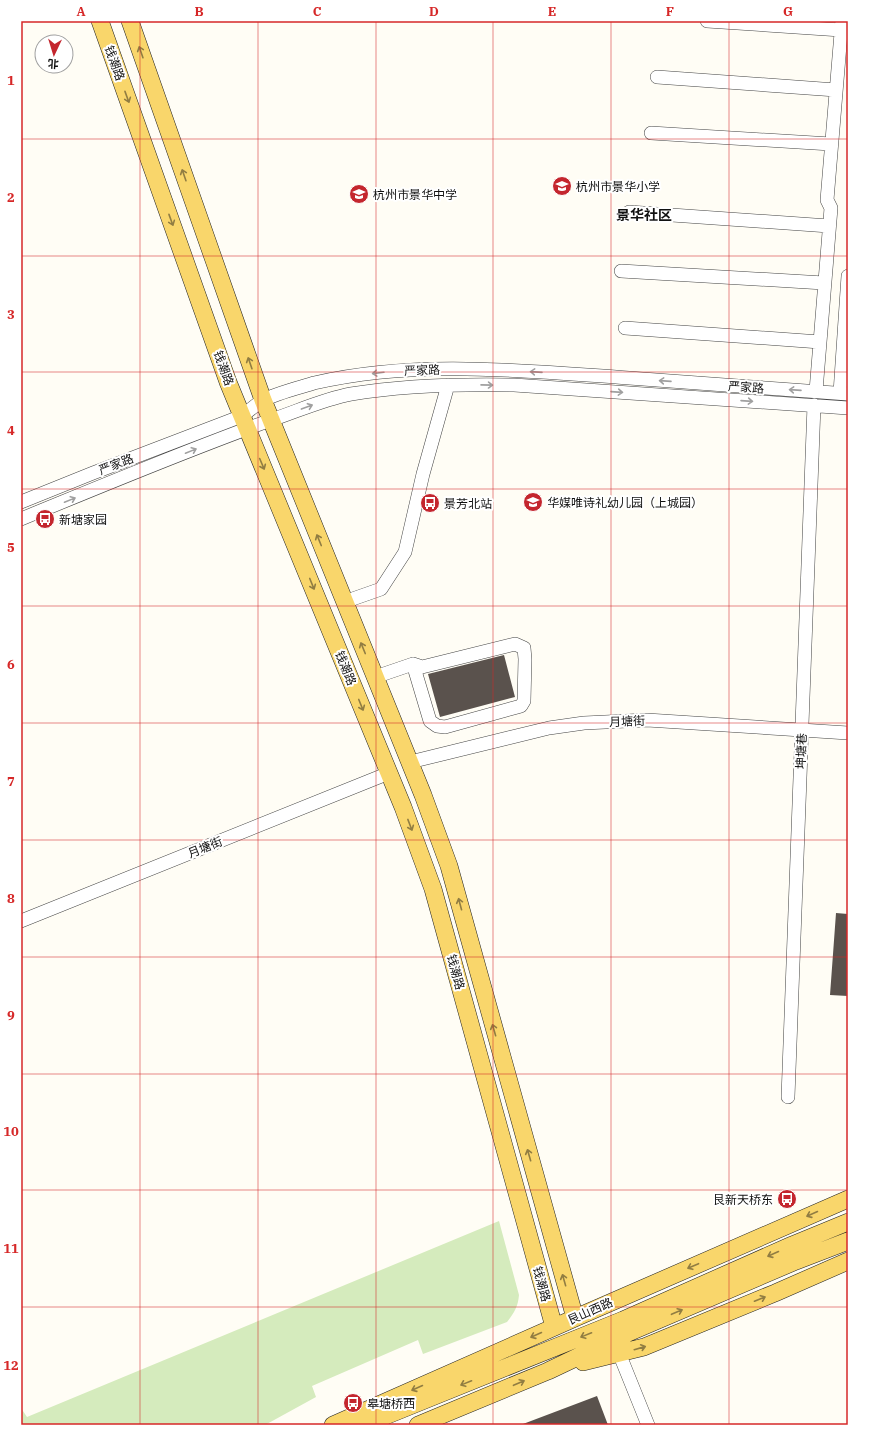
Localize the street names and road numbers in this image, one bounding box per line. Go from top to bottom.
street label: 钱潮路 [102,44,128,82]
street label: 钱潮路 [211,349,237,387]
street label: 严家路 [404,362,440,378]
street label: 严家路 [728,378,764,396]
street label: 严家路 [97,451,135,477]
street label: 钱潮路 [332,648,360,688]
street label: 月塘街 [609,713,645,729]
street label: 坤塘巷 [793,733,809,769]
street label: 月塘街 [185,833,225,861]
street label: 钱潮路 [444,953,468,991]
street label: 钱潮路 [530,1265,554,1303]
street label: 艮山西路 [565,1294,615,1328]

